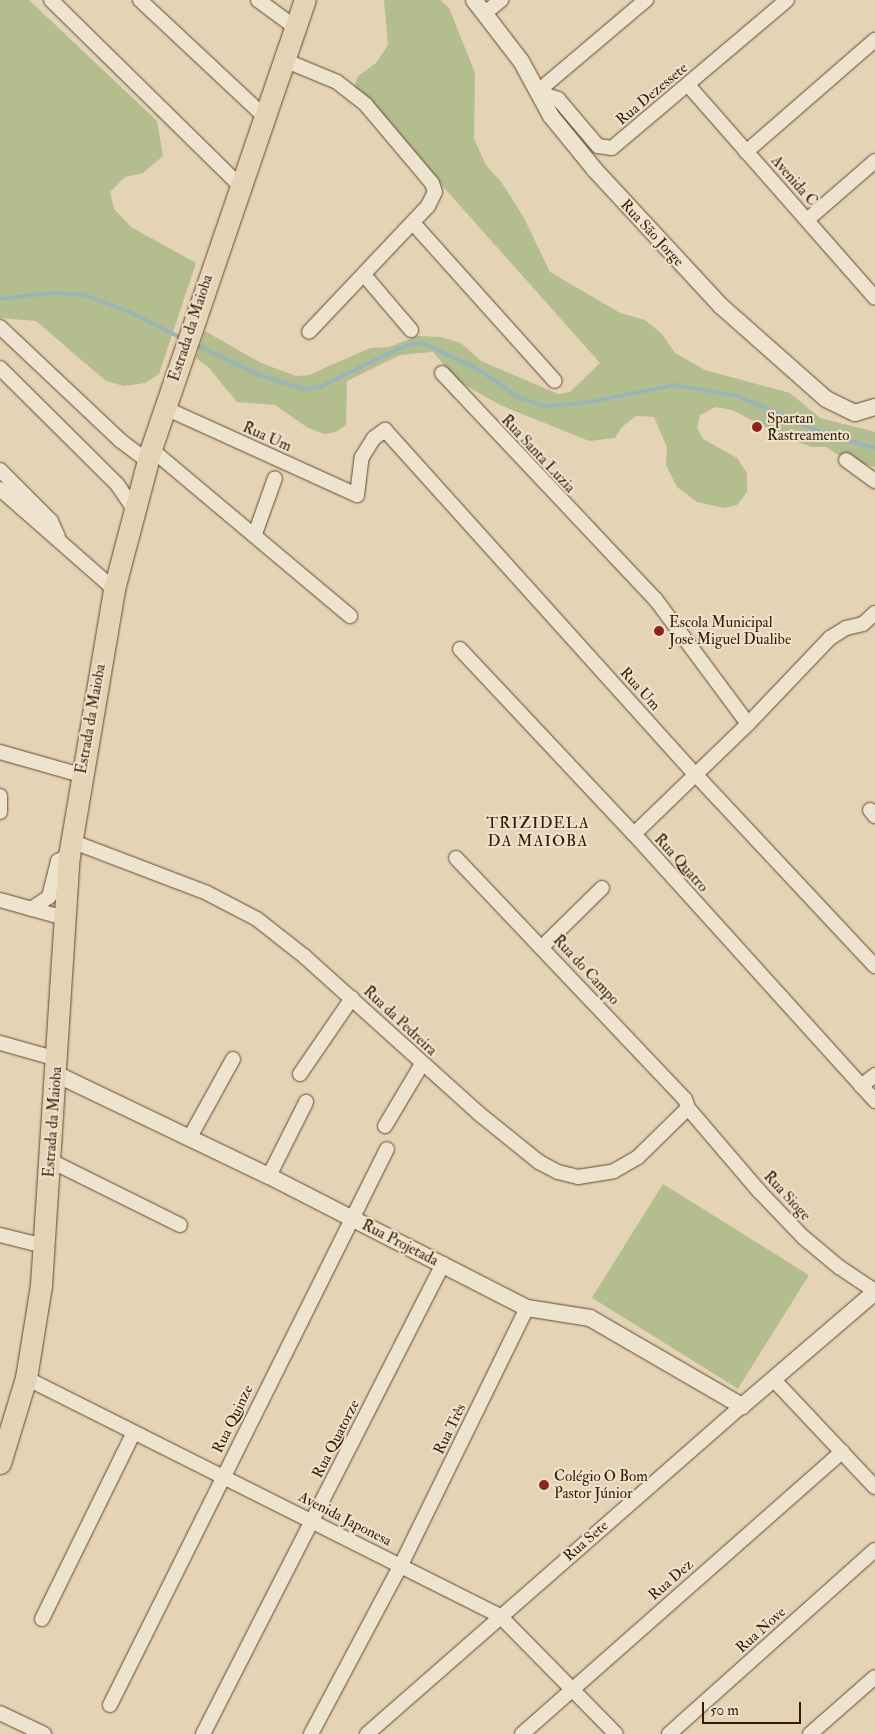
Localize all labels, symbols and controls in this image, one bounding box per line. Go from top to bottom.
street label: Rua Dezessete [613,59,691,129]
street label: Avenida C [767,152,821,210]
street label: Rua São Jorge [617,196,687,270]
street label: Estrada da Maioba [165,272,217,384]
place label: Spartan Rastreamento [767,409,849,444]
street label: Rua Santa Luzia [497,411,579,497]
street label: Rua Um [240,418,294,456]
marker: Spartan Rastreamento [751,421,763,433]
place label: Escola Municipal Jose Miguel Dualibe [669,613,791,648]
marker: Escola Municipal Jose Miguel Dualibe [653,625,665,637]
street label: Estrada da Maioba [72,663,110,775]
street label: Rua Um [616,664,664,714]
district label: TRIZIDELA DA MAIOBA [485,813,591,851]
street label: Rua Quatro [650,830,712,896]
street label: Rua do Campo [549,931,623,1009]
street label: Rua da Pedreira [359,982,441,1060]
street label: Estrada da Maioba [40,1066,66,1178]
street label: Rua Sioge [760,1168,814,1224]
street label: Rua Projetada [359,1216,441,1270]
street label: Rua Quinze [209,1382,257,1456]
street label: Rua Quatorze [309,1397,363,1481]
street label: Rua Três [430,1401,470,1457]
place label: Colégio O Bom Pastor Júnior [554,1467,648,1502]
marker: Colégio O Bom Pastor Júnior [538,1479,550,1491]
street label: Avenida Japonesa [295,1488,395,1550]
street label: Rua Sete [560,1517,612,1565]
street label: Rua Dez [645,1556,697,1604]
street label: Rua Nove [733,1603,789,1657]
scale bar [705,1692,804,1724]
text: 50 m [710,1701,739,1720]

